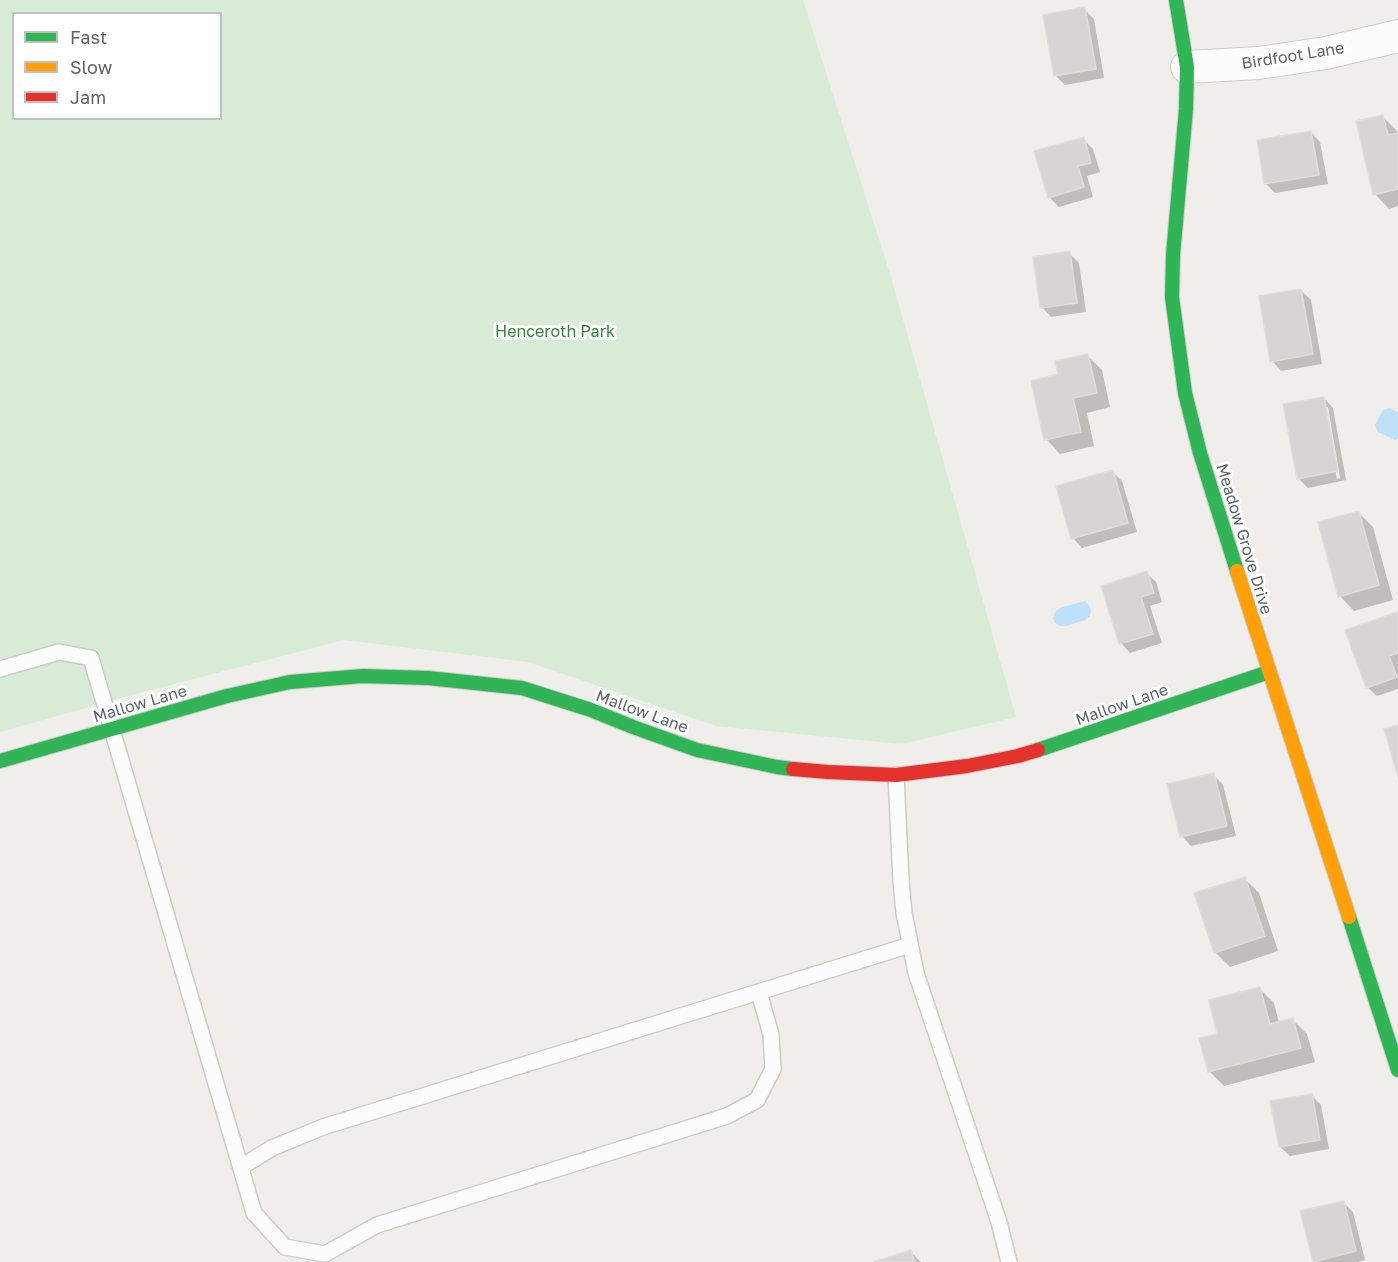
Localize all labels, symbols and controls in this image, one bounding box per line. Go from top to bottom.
legend [12,12,222,120]
text: Fast [70,26,107,48]
street label: Birdfoot Lane [1240,38,1346,74]
text: Slow [70,56,112,78]
text: Jam [70,86,106,108]
park label: Henceroth Park [495,322,615,342]
street label: Meadow Grove Drive [1212,461,1276,617]
street label: Mallow Lane [1073,680,1171,730]
street label: Mallow Lane [91,681,189,727]
street label: Mallow Lane [593,686,691,738]

